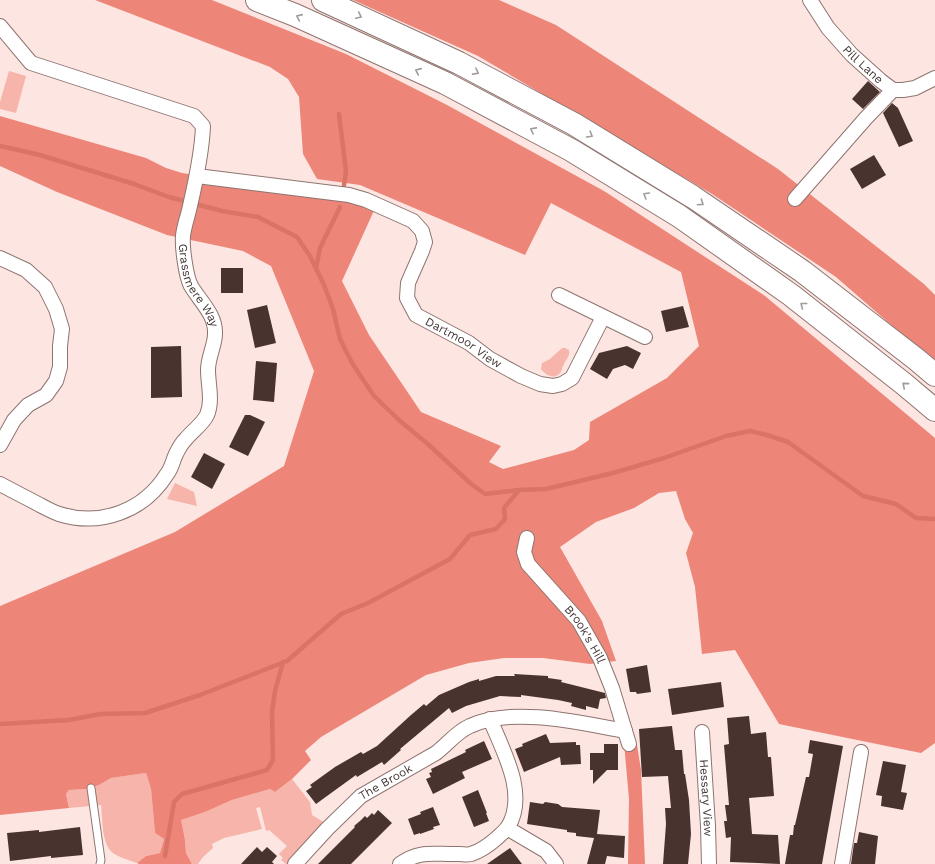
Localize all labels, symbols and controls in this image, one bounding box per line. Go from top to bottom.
one-way arrow [354,11,362,19]
one-way arrow [296,14,304,22]
street label: Pill Lane [840,43,886,87]
one-way arrow [415,67,422,75]
one-way arrow [472,67,479,75]
one-way arrow [530,127,538,135]
one-way arrow [586,130,593,137]
one-way arrow [643,193,650,200]
one-way arrow [697,198,704,206]
street label: Grassmere Way [176,243,222,329]
one-way arrow [801,302,808,309]
street label: Dartmoor View [423,314,504,371]
one-way arrow [903,383,910,390]
street label: Brook's Hill [561,602,609,666]
street label: Hessary View [697,759,715,837]
street label: The Brook [356,761,415,803]

